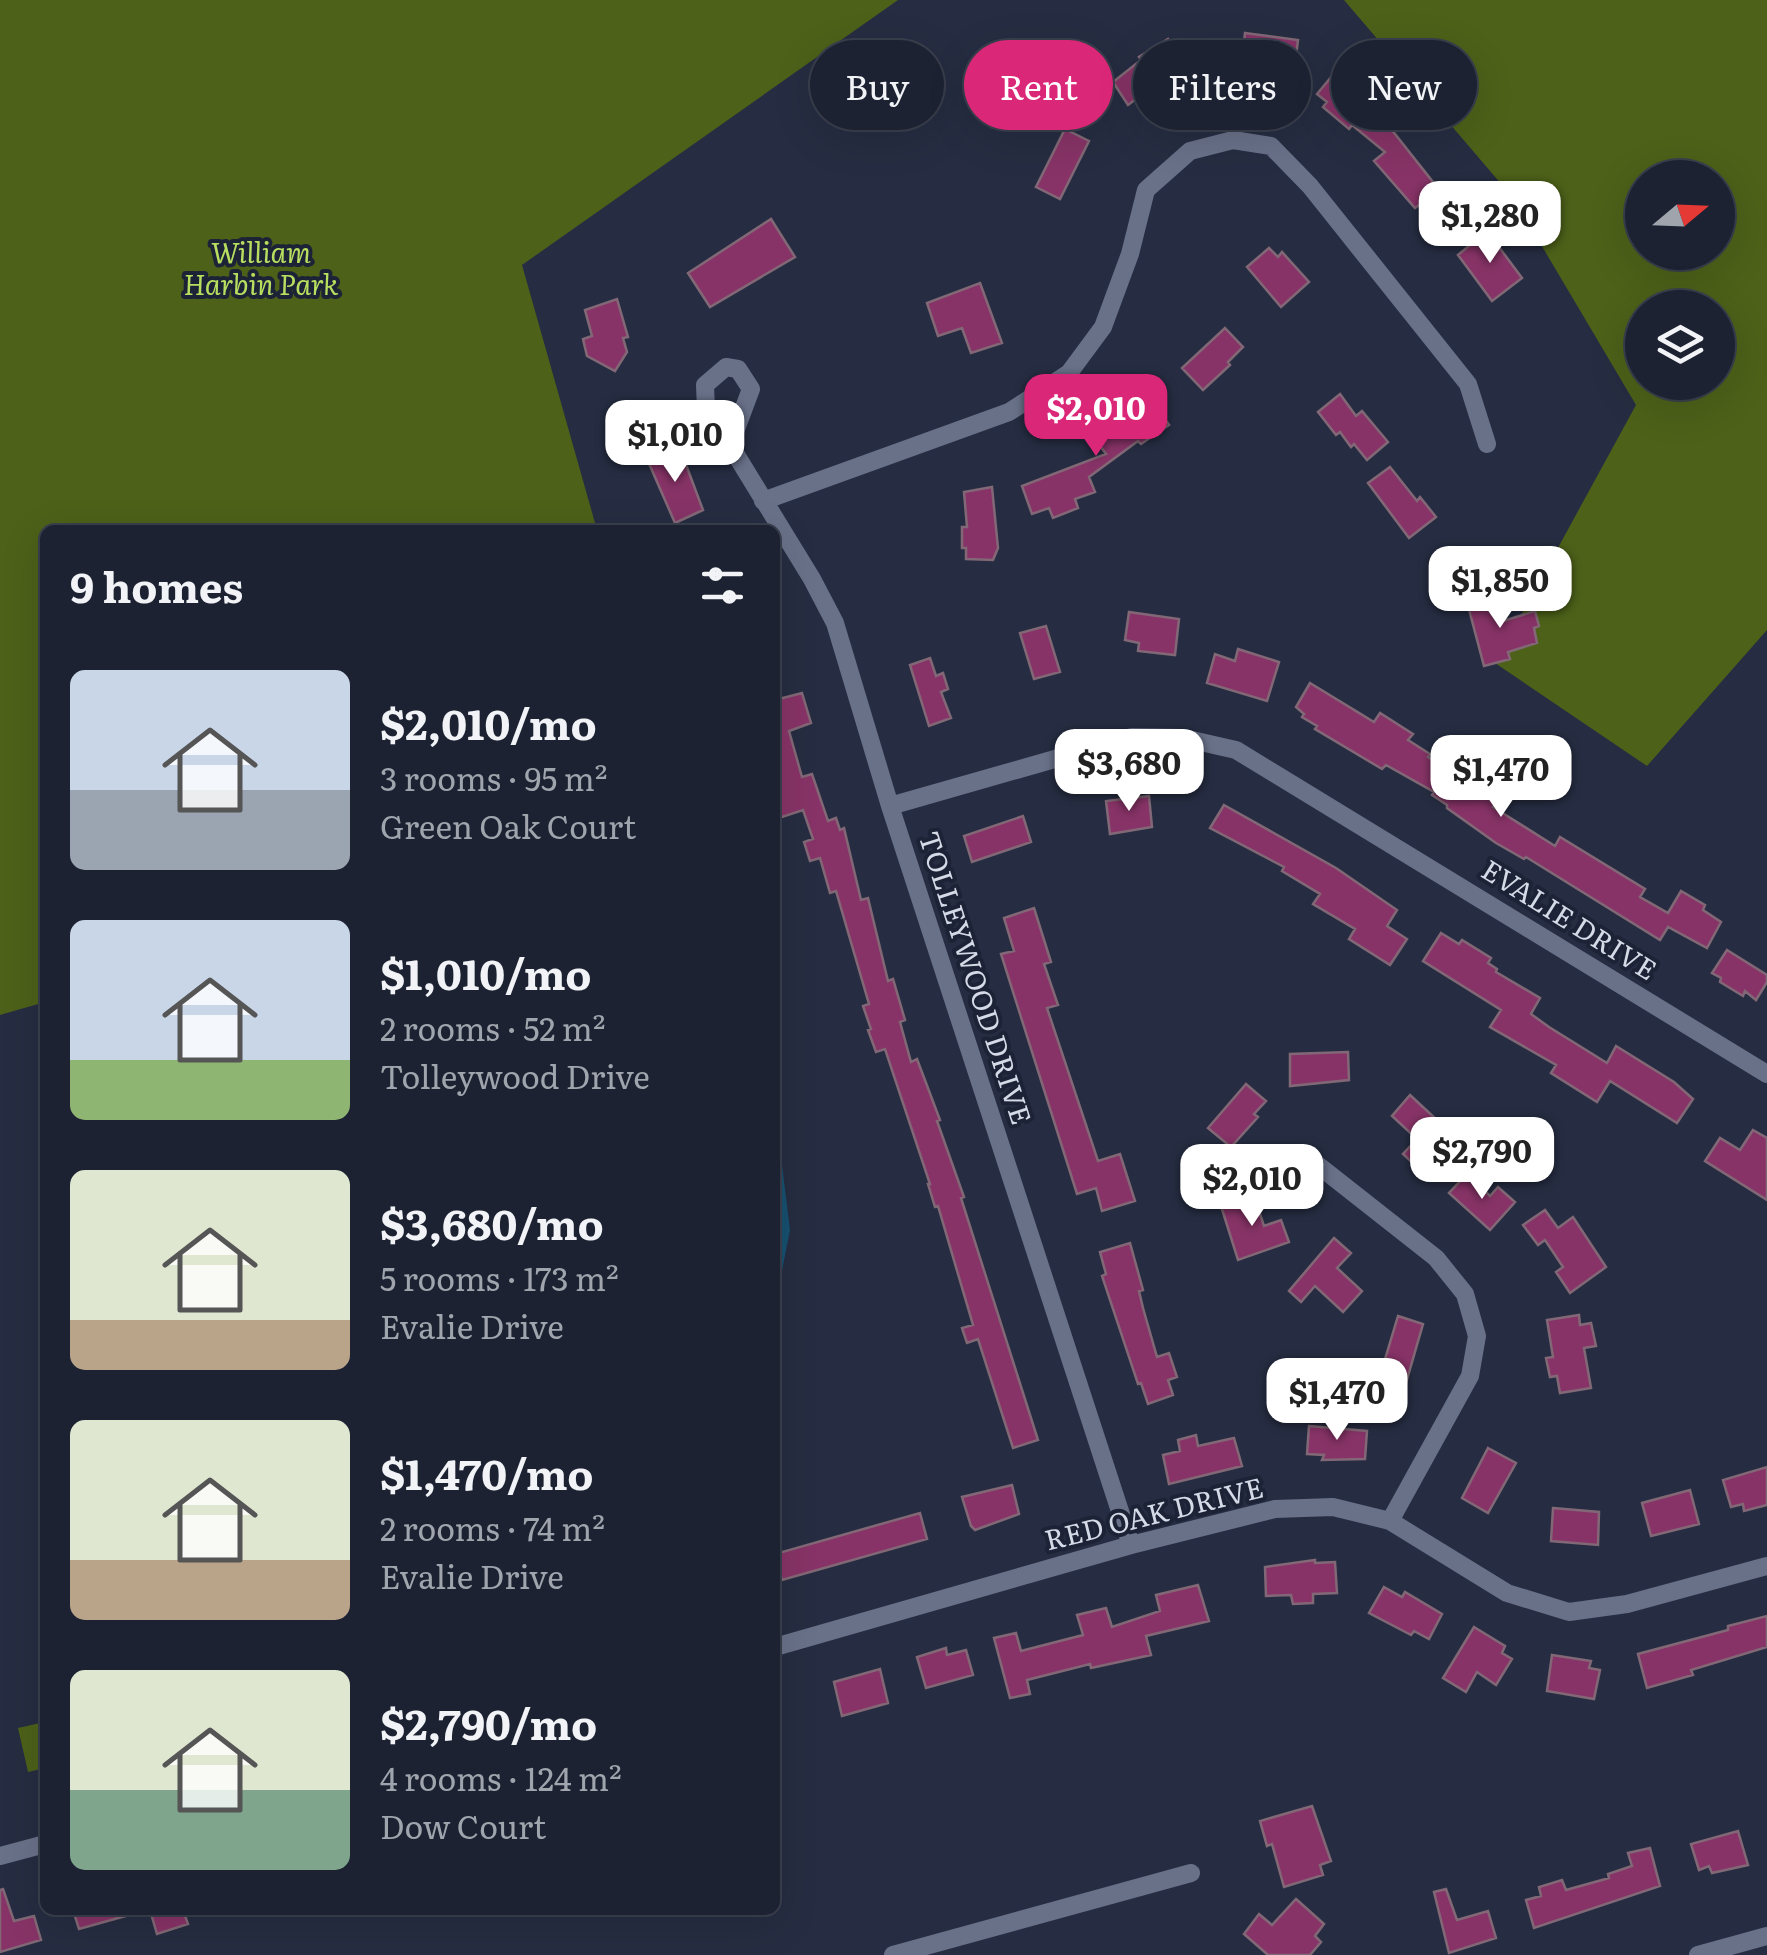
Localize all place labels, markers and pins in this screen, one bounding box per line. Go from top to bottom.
pin: $1,280 [1409,181,1571,266]
pin: $2,010 [1015,374,1177,459]
pin: $1,010 [594,400,756,485]
pin: $1,850 [1419,546,1581,631]
pin: $3,680 [1048,729,1210,814]
pin: $1,470 [1420,735,1582,820]
pin: $2,790 [1401,1117,1563,1202]
pin: $2,010 [1171,1144,1333,1229]
pin: $1,470 [1256,1358,1418,1443]

